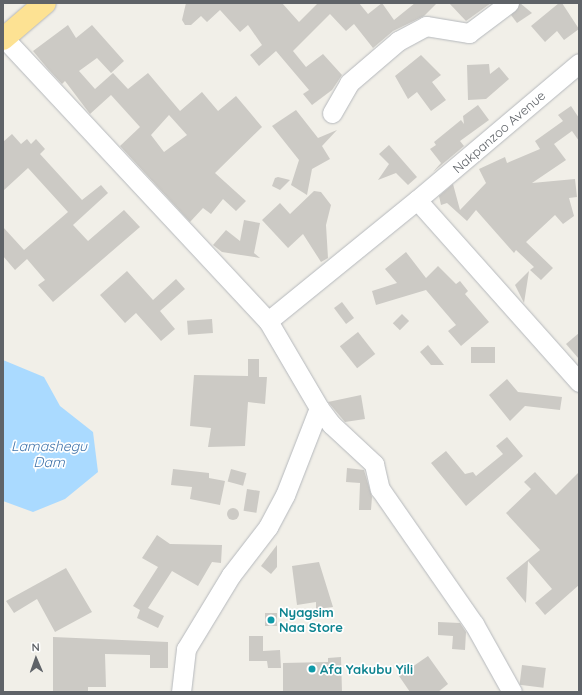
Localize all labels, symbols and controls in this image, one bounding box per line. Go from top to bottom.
street label: Nakpanzoo Avenue [450,88,548,176]
water label: Lamashegu Dam [11,438,87,470]
place label: Nyagsim Naa Store [279,605,343,636]
marker: Nyagsim Naa Store [266,615,276,625]
north arrow [16,639,56,679]
text: N [31,640,40,654]
place label: Afa Yakubu Yili [320,661,413,677]
marker: Afa Yakubu Yili [307,664,317,674]

